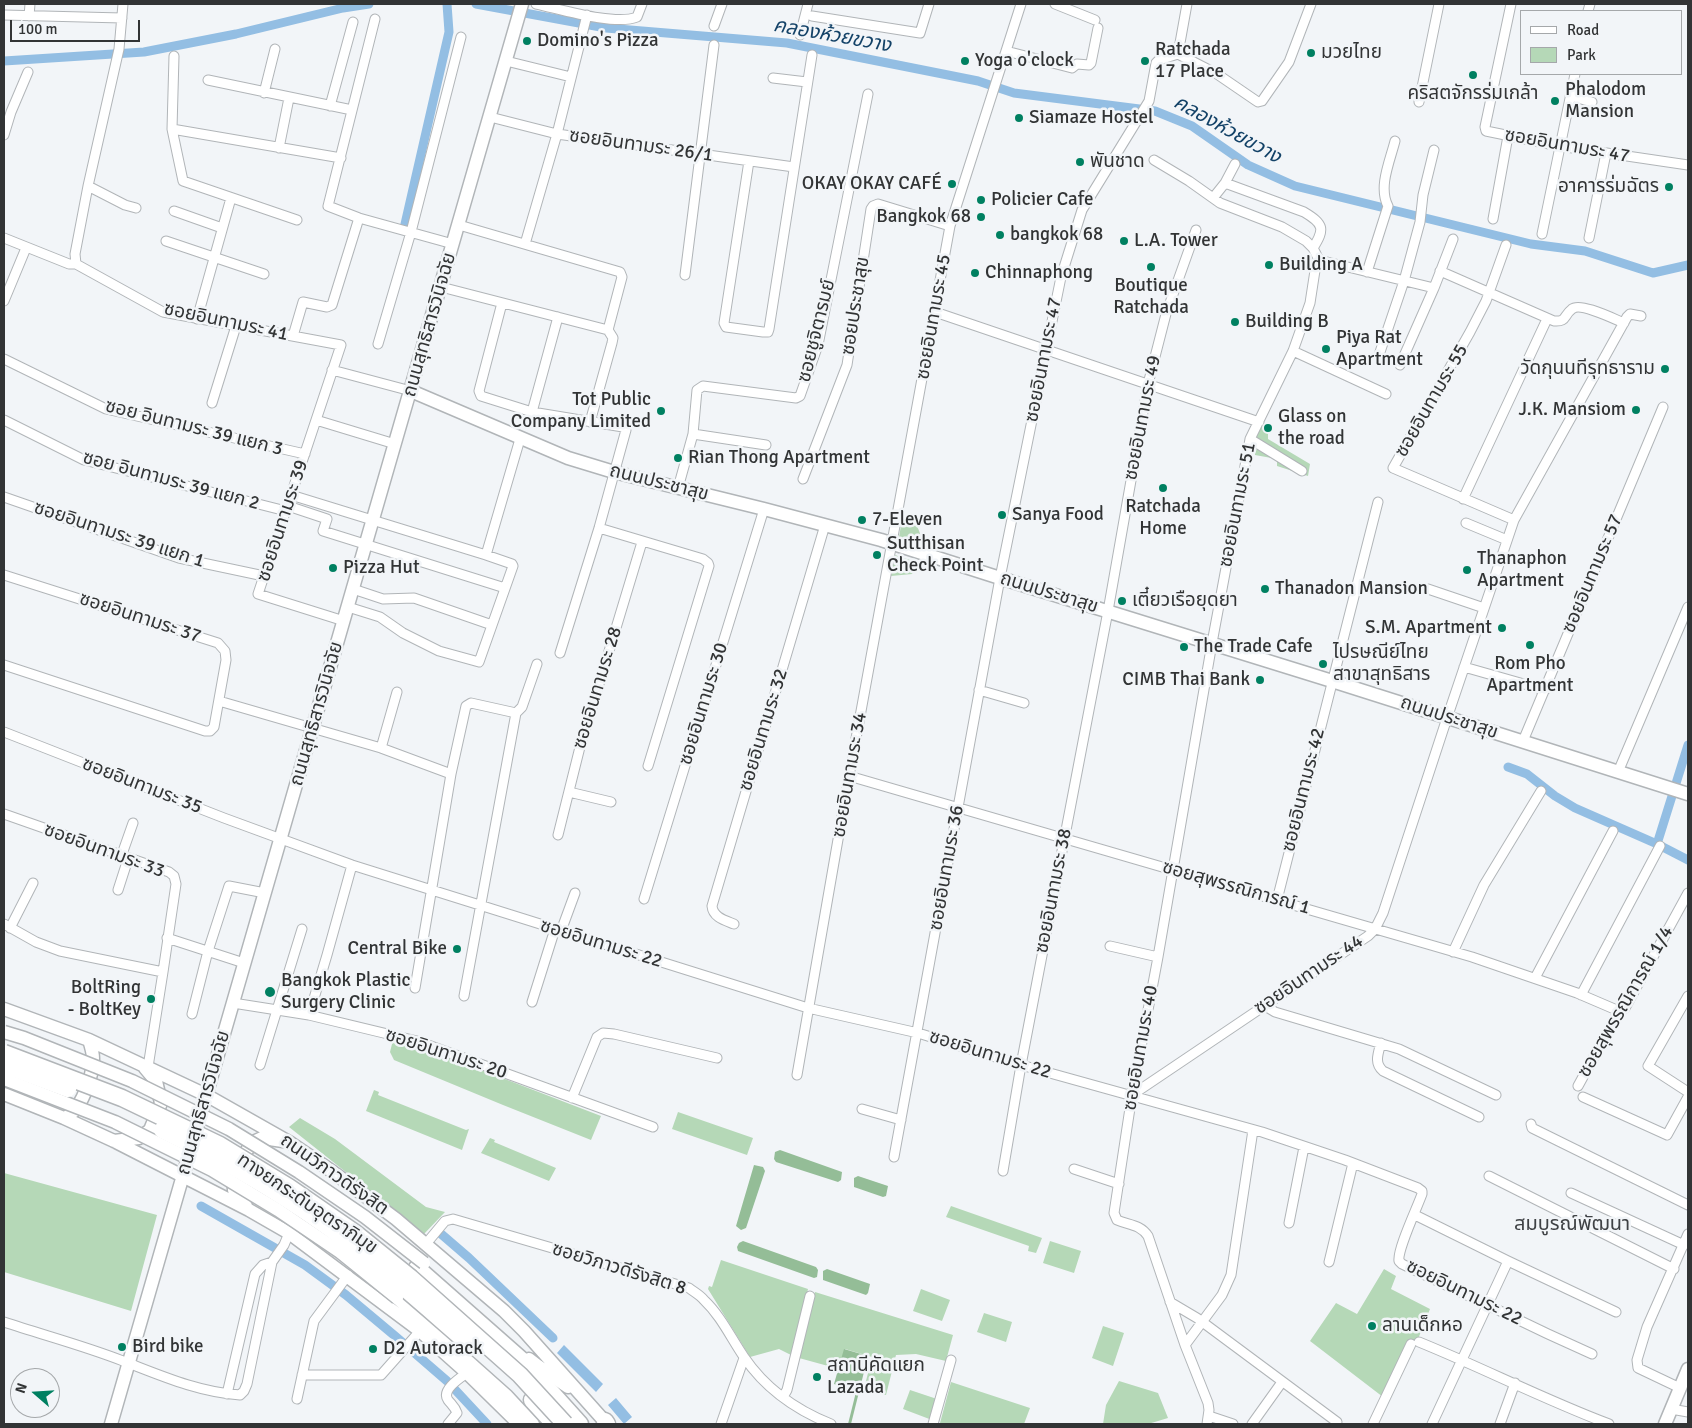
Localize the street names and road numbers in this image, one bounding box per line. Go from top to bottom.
street label: ซอยอินทามระ 47 [1503,124,1631,168]
street label: ซอยอินทามระ 26/1 [568,125,714,167]
street label: ถนนสุทธิสารวินิจฉัย [398,250,462,400]
street label: ซอยอินทามระ 45 [912,253,956,381]
street label: ซอยประชาสุข [837,255,875,357]
street label: ซอยชูจิตารมย์ [793,277,841,385]
street label: ซอยอินทามระ 47 [1021,296,1067,424]
street label: ซอยอินทามระ 41 [162,298,290,346]
street label: ซอยอินทามระ 55 [1390,340,1474,462]
street label: ซอยอินทามระ 49 [1120,354,1166,482]
street label: ซอย อินทามระ 39 แยก 3 [103,395,285,461]
street label: ซอยอินทามระ 51 [1215,441,1261,569]
street label: ซอย อินทามระ 39 แยก 2 [80,446,262,516]
street label: ซอยอินทามระ 39 [253,457,313,585]
street label: ถนนประชาสุข [607,460,711,506]
street label: ซอยอินทามระ 39 แยก 1 [31,497,207,573]
street label: ซอยอินทามระ 57 [1558,511,1628,637]
street label: ถนนประชาสุข [997,567,1101,619]
street label: ซอยอินทามระ 37 [76,588,204,648]
street label: ซอยอินทามระ 28 [569,624,627,752]
street label: ถนนสุทธิสารวินิจฉัย [285,639,349,789]
street label: ซอยอินทามระ 30 [675,640,733,768]
street label: ซอยอินทามระ 32 [735,666,793,794]
street label: ถนนประชาสุข [1397,691,1501,745]
street label: ซอยอินทามระ 34 [828,711,872,839]
street label: ซอยอินทามระ 42 [1278,726,1330,854]
street label: ซอยอินทามระ 35 [79,753,205,819]
street label: ซอยอินทามระ 36 [925,804,969,932]
street label: ซอยอินทามระ 33 [41,819,167,883]
street label: ซอยอินทามระ 38 [1031,827,1077,955]
street label: ซอยสุพรรณิการณ์ 1 [1159,856,1313,920]
street label: ซอยอินทามระ 22 [537,915,665,973]
street label: ซอยสุพรรณิการณ์ 1/4 [1573,922,1679,1082]
street label: ซอยอินทามระ 44 [1250,930,1368,1020]
street label: ซอยอินทามระ 40 [1119,984,1163,1112]
street label: ซอยอินทามระ 20 [382,1024,510,1084]
street label: ซอยอินทามระ 22 [926,1026,1054,1084]
street label: ถนนสุทธิสารวินิจฉัย [172,1028,236,1178]
street label: ถนนวิภาวดีรังสิต [276,1129,392,1221]
street label: ทางยกระดับอุตราภิมุข [232,1149,382,1259]
street label: ซอยวิภาวดีรังสิต 8 [549,1238,689,1300]
street label: ซอยอินทามระ 22 [1402,1255,1526,1331]

